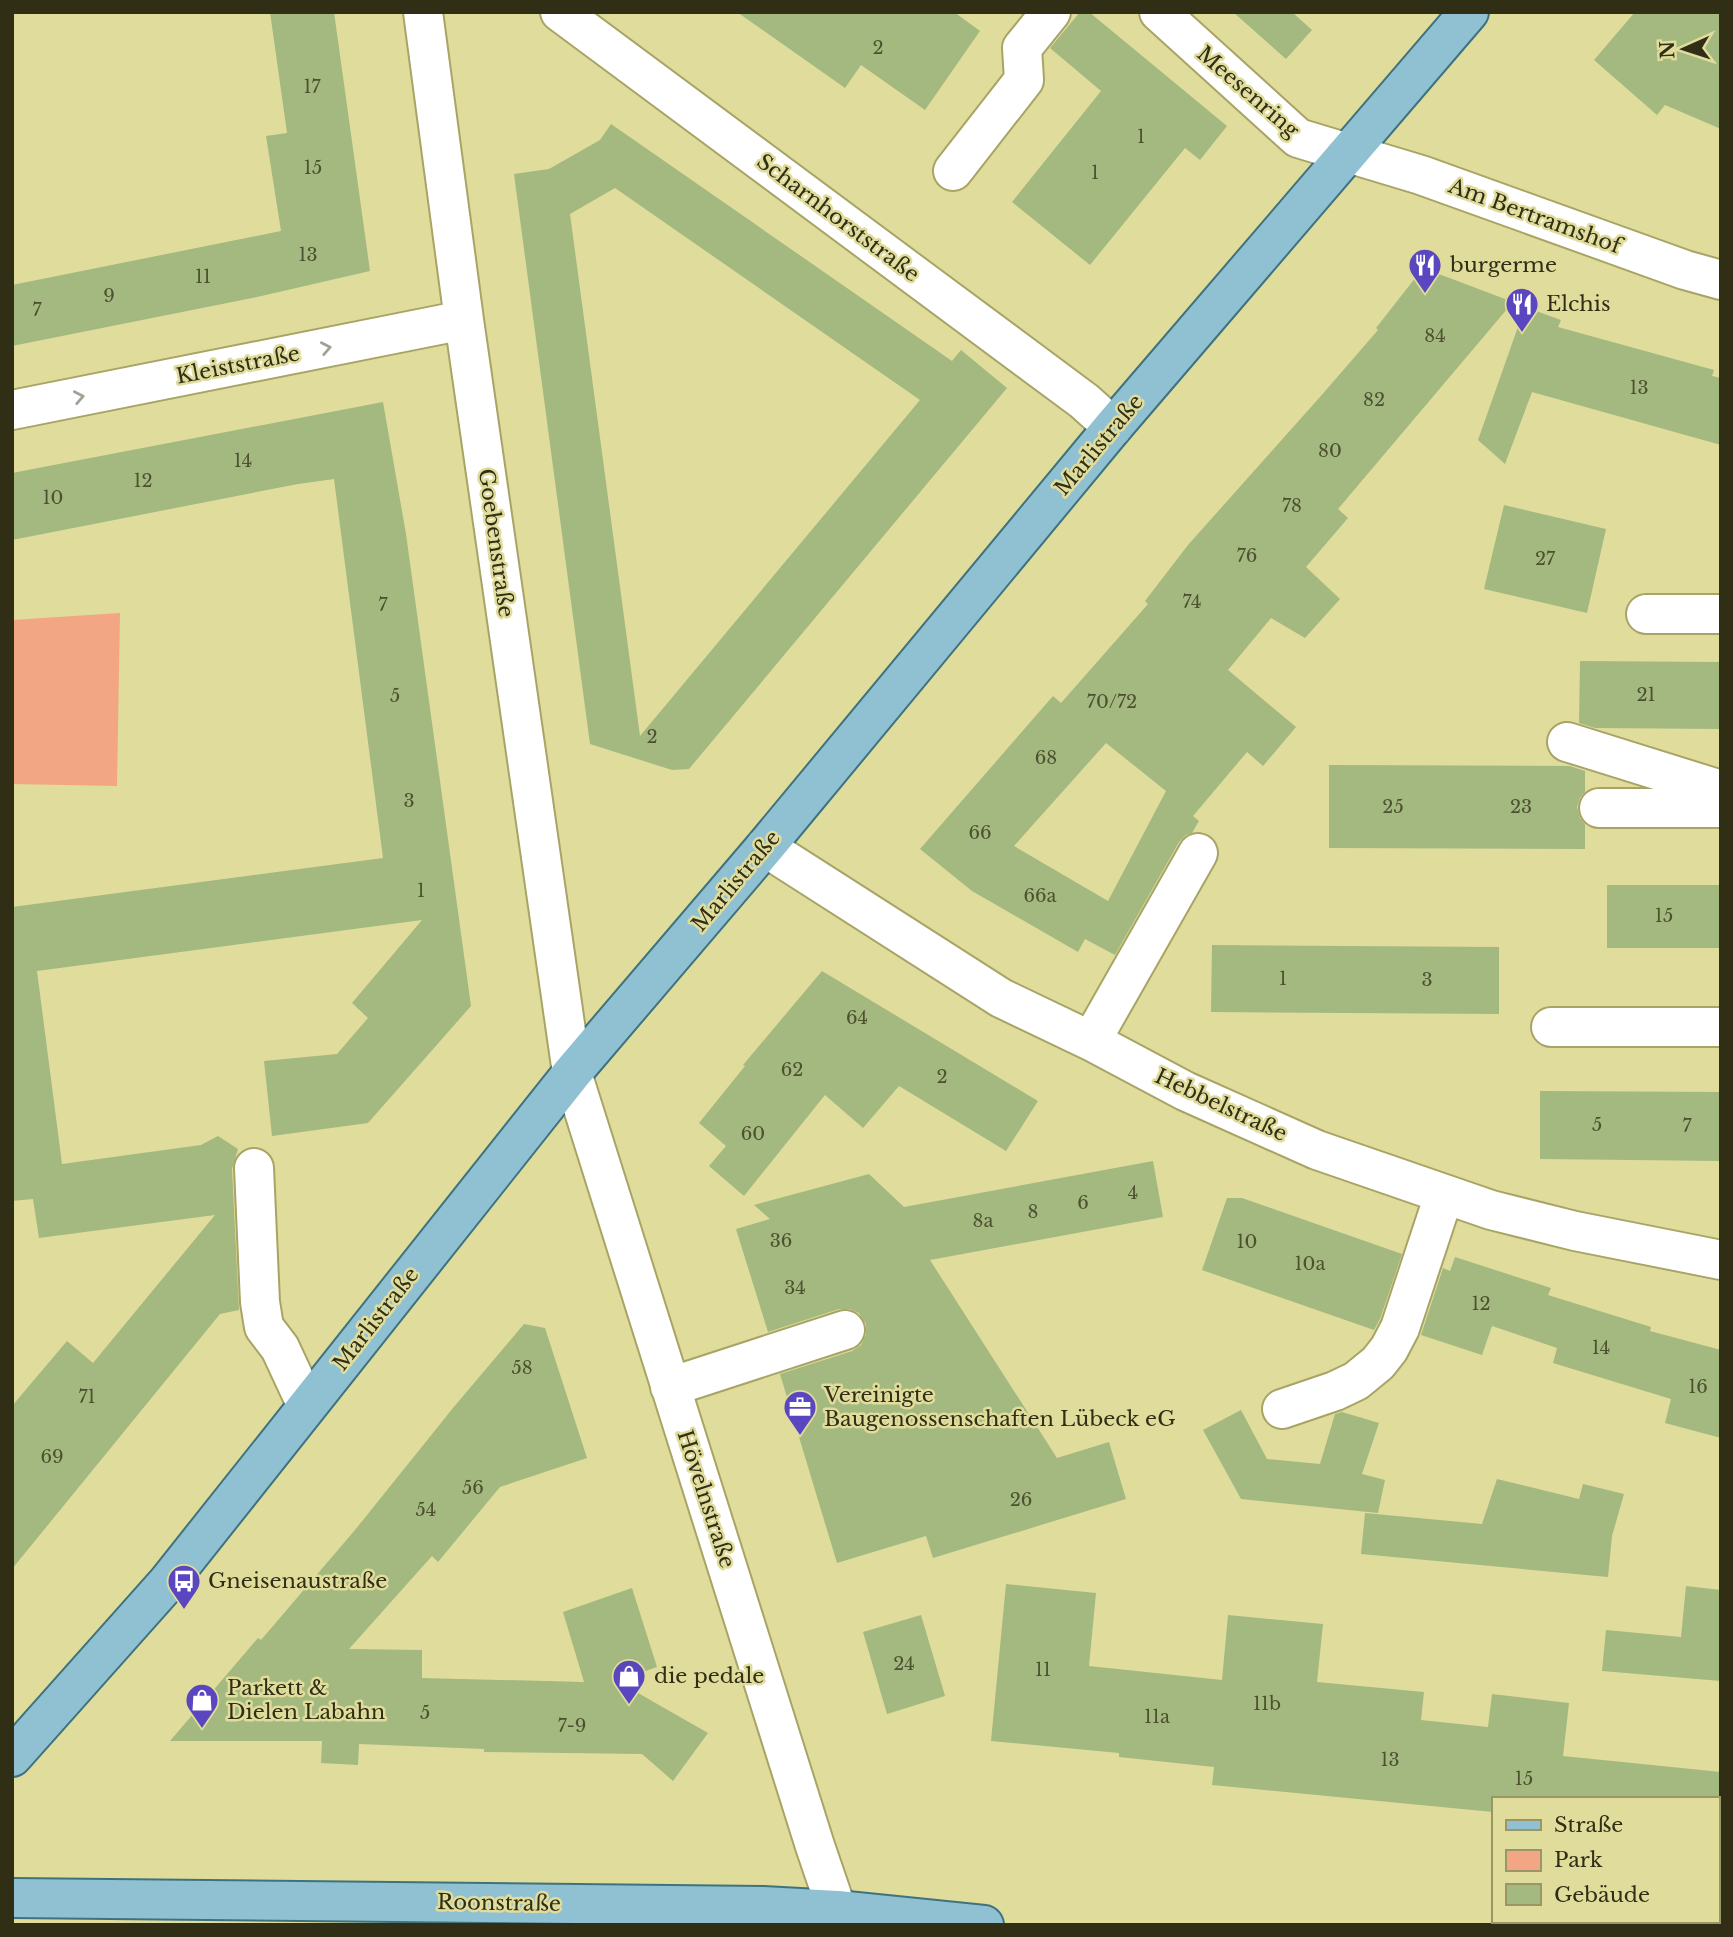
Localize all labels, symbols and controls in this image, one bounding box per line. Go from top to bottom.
north arrow [1649,14,1719,84]
house number: 2 [872,37,884,59]
text: N [1656,40,1679,59]
street label: Meesenring [1192,41,1305,144]
house number: 17 [303,76,321,98]
house number: 1 [1137,126,1145,148]
street label: Scharnhorststraße [752,148,924,288]
house number: 15 [304,157,322,179]
house number: 1 [1091,162,1099,184]
street label: Am Bertramshof [1444,172,1627,260]
house number: 13 [298,244,318,266]
restaurant icon: burgerme [1406,246,1444,295]
place label: burgerme [1449,252,1557,278]
house number: 11 [195,266,211,288]
house number: 9 [103,285,115,307]
restaurant icon: Elchis [1503,285,1541,334]
place label: Elchis [1546,291,1610,317]
house number: 7 [32,299,42,321]
house number: 84 [1424,325,1446,347]
street label: Kleiststraße [174,340,302,390]
one-way arrow [320,341,332,356]
house number: 13 [1629,377,1649,399]
street label: Marlistraße [1049,389,1149,501]
house number: 82 [1363,389,1385,411]
one-way arrow [73,390,85,405]
house number: 80 [1318,440,1342,462]
house number: 14 [234,450,252,472]
street label: Goebenstraße [473,467,519,619]
house number: 12 [133,470,153,492]
house number: 10 [43,487,63,509]
house number: 78 [1282,495,1302,517]
house number: 76 [1237,545,1257,567]
house number: 27 [1535,548,1556,570]
house number: 74 [1182,591,1202,613]
house number: 7 [378,594,388,616]
house number: 21 [1636,684,1656,706]
house number: 5 [390,685,400,707]
house number: 70/72 [1087,691,1137,713]
house number: 2 [646,726,658,748]
house number: 68 [1035,747,1057,769]
house number: 3 [403,790,415,812]
house number: 25 [1382,796,1404,818]
house number: 23 [1510,796,1532,818]
house number: 66 [968,822,992,844]
street label: Marlistraße [686,825,786,937]
house number: 1 [417,880,425,902]
house number: 66a [1023,885,1057,907]
house number: 15 [1655,905,1673,927]
house number: 1 [1279,968,1287,990]
house number: 3 [1421,969,1433,991]
house number: 64 [846,1007,868,1029]
house number: 62 [781,1059,803,1081]
street label: Hebbelstraße [1151,1063,1291,1147]
house number: 2 [936,1066,948,1088]
house number: 5 [1592,1114,1602,1136]
house number: 7 [1682,1115,1692,1137]
house number: 60 [741,1123,765,1145]
house number: 4 [1128,1182,1138,1204]
house number: 6 [1077,1192,1089,1214]
house number: 8 [1028,1201,1038,1223]
house number: 8a [973,1210,993,1232]
house number: 36 [770,1230,792,1252]
house number: 10 [1237,1231,1257,1253]
house number: 10a [1295,1253,1325,1275]
street label: Marlistraße [328,1262,424,1376]
house number: 34 [784,1277,806,1299]
house number: 12 [1471,1293,1491,1315]
house number: 14 [1592,1337,1610,1359]
house number: 58 [511,1357,533,1379]
house number: 16 [1688,1376,1708,1398]
place label: Vereinigte Baugenossenschaften Lübeck eG [823,1382,1175,1432]
house number: 71 [78,1386,96,1408]
office icon: Vereinigte Baugenossenschaften Lübeck eG [781,1388,819,1437]
street label: Hövelnstraße [671,1427,741,1571]
house number: 69 [40,1446,64,1468]
house number: 56 [462,1477,484,1499]
house number: 26 [1010,1489,1032,1511]
house number: 54 [416,1499,436,1521]
bus stop icon: Gneisenaustraße [165,1562,203,1611]
place label: Gneisenaustraße [208,1568,387,1594]
house number: 24 [893,1653,915,1675]
shop icon: die pedale [610,1657,648,1706]
house number: 11 [1035,1659,1051,1681]
place label: die pedale [654,1663,764,1689]
place label: Parkett & Dielen Labahn [227,1675,385,1725]
shop icon: Parkett & Dielen Labahn [183,1681,221,1730]
house number: 11b [1253,1693,1281,1715]
house number: 5 [420,1702,430,1724]
house number: 11a [1144,1706,1170,1728]
house number: 7-9 [558,1715,586,1737]
house number: 13 [1380,1749,1400,1771]
house number: 15 [1515,1768,1533,1790]
legend [1492,1797,1719,1923]
text: Straße [1554,1812,1623,1838]
text: Park [1554,1847,1603,1873]
text: Gebäude [1554,1882,1650,1908]
street label: Roonstraße [437,1889,561,1917]

